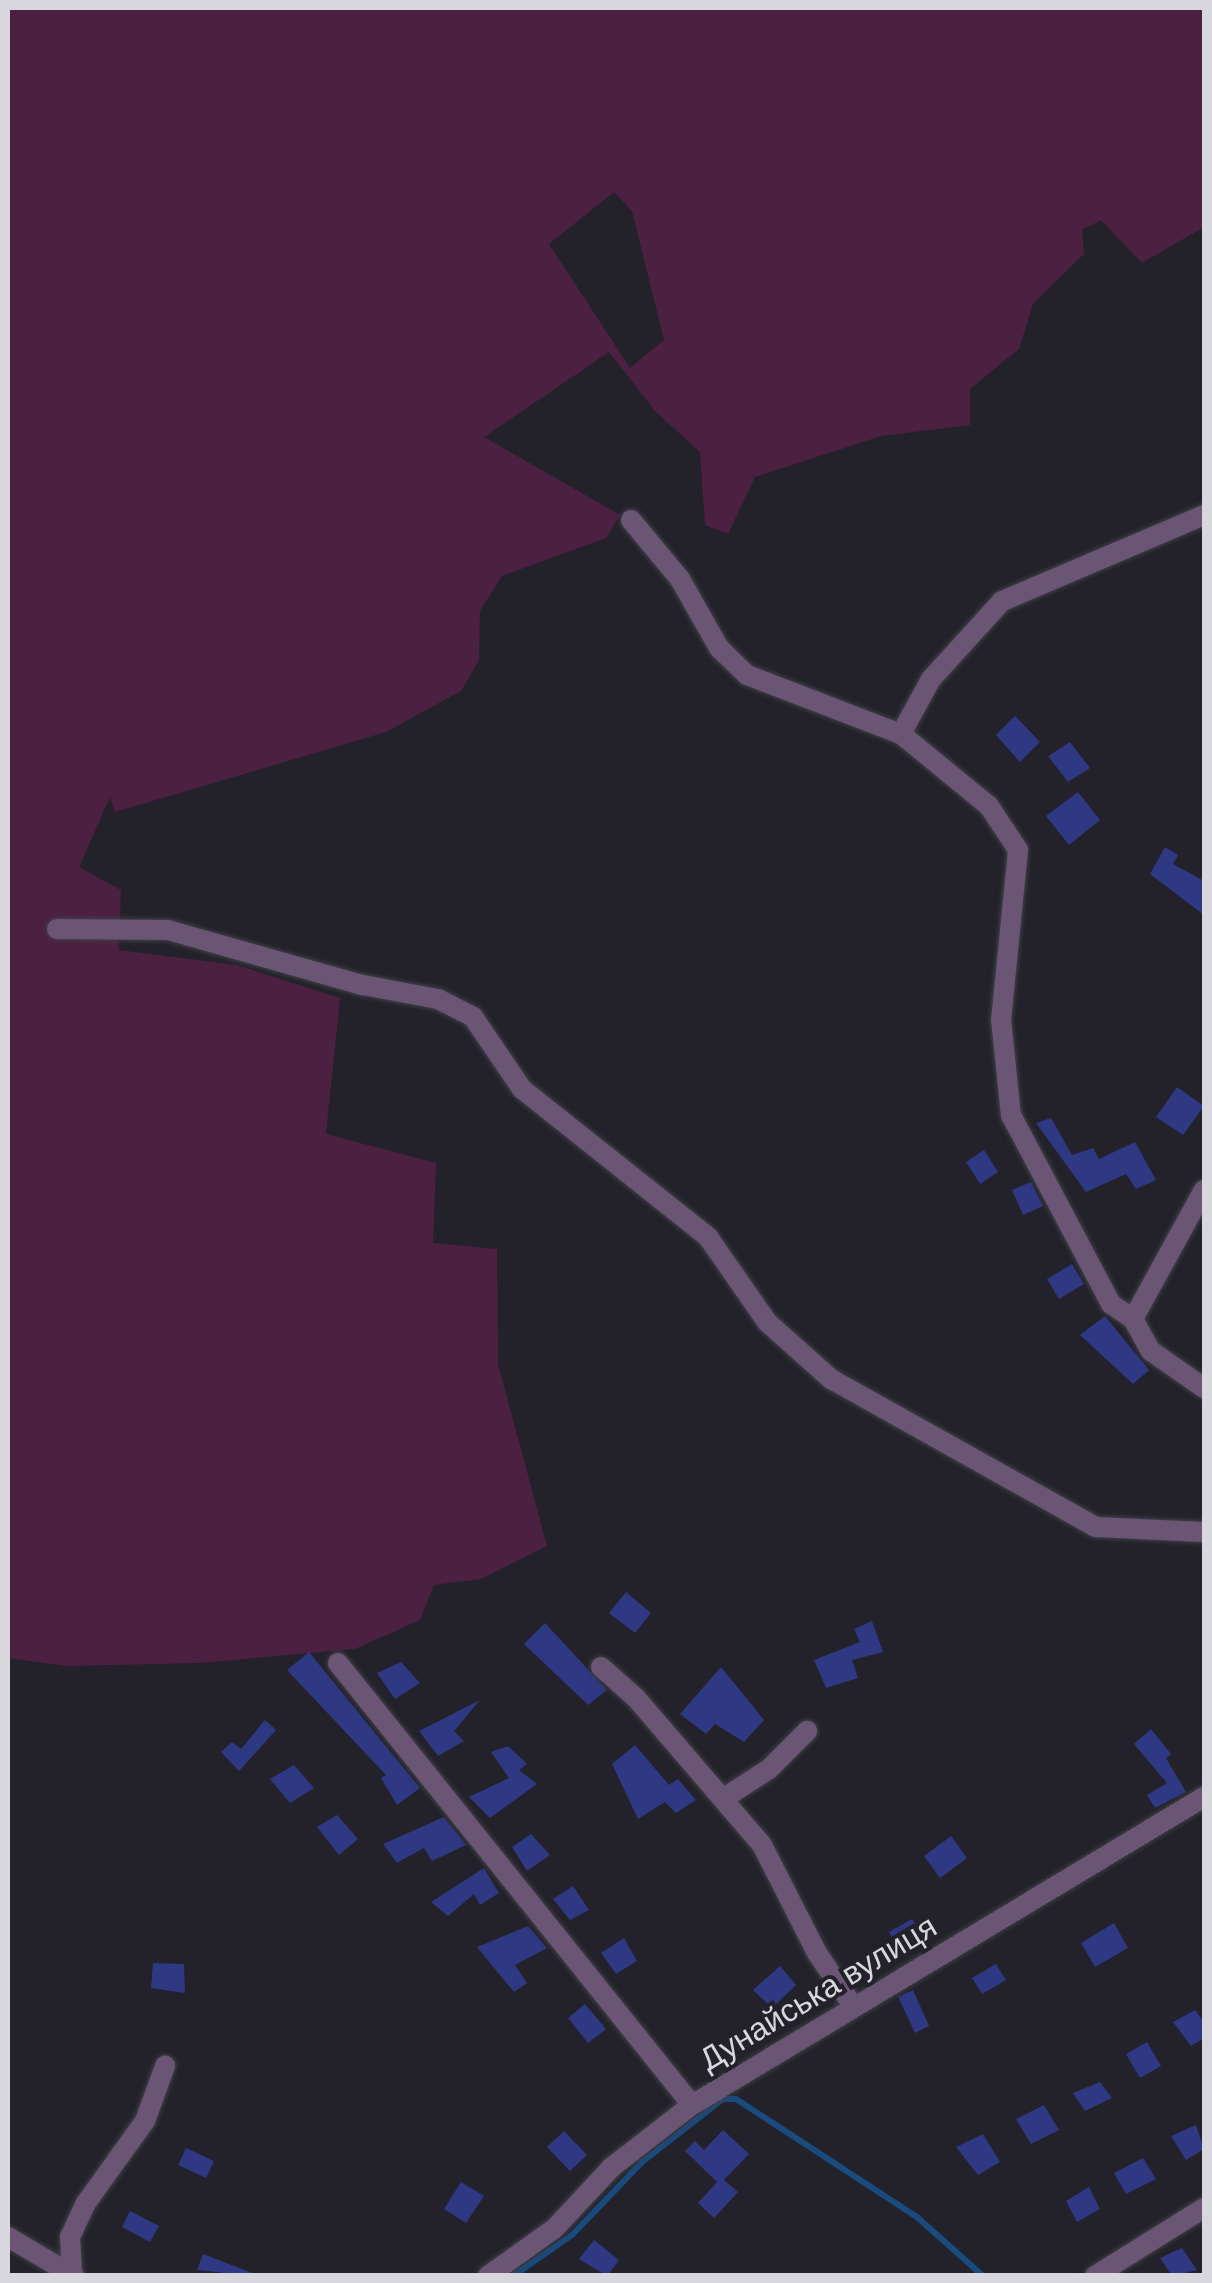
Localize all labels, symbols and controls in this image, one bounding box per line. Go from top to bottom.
street label: Дунайська вулиця [693,1907,943,2079]

